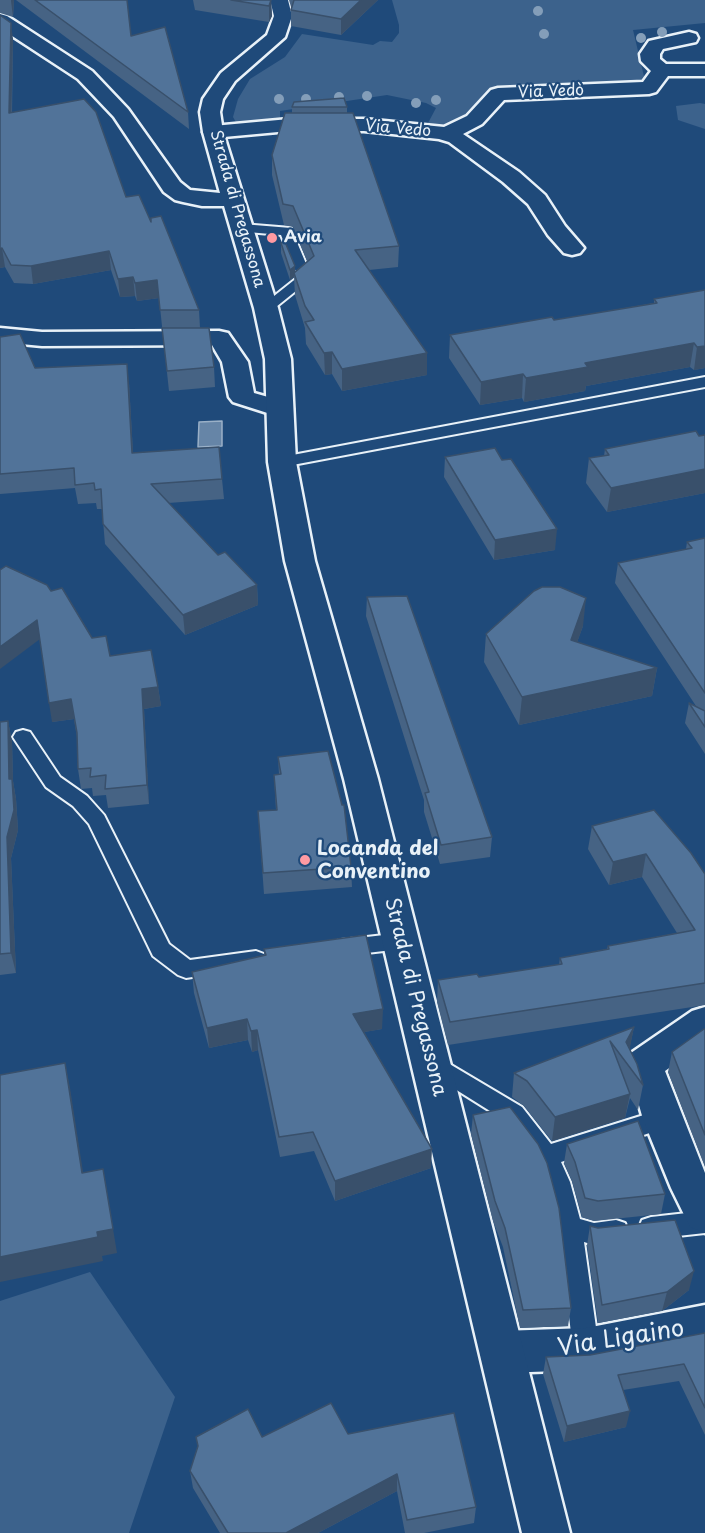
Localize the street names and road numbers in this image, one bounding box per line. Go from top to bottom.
street label: Via Vedò [518,81,584,103]
street label: Via Vedo [364,117,432,141]
street label: Strada di Pregassona [205,128,269,290]
street label: Strada di Pregassona [379,895,451,1099]
street label: Via Ligaino [556,1315,686,1363]

